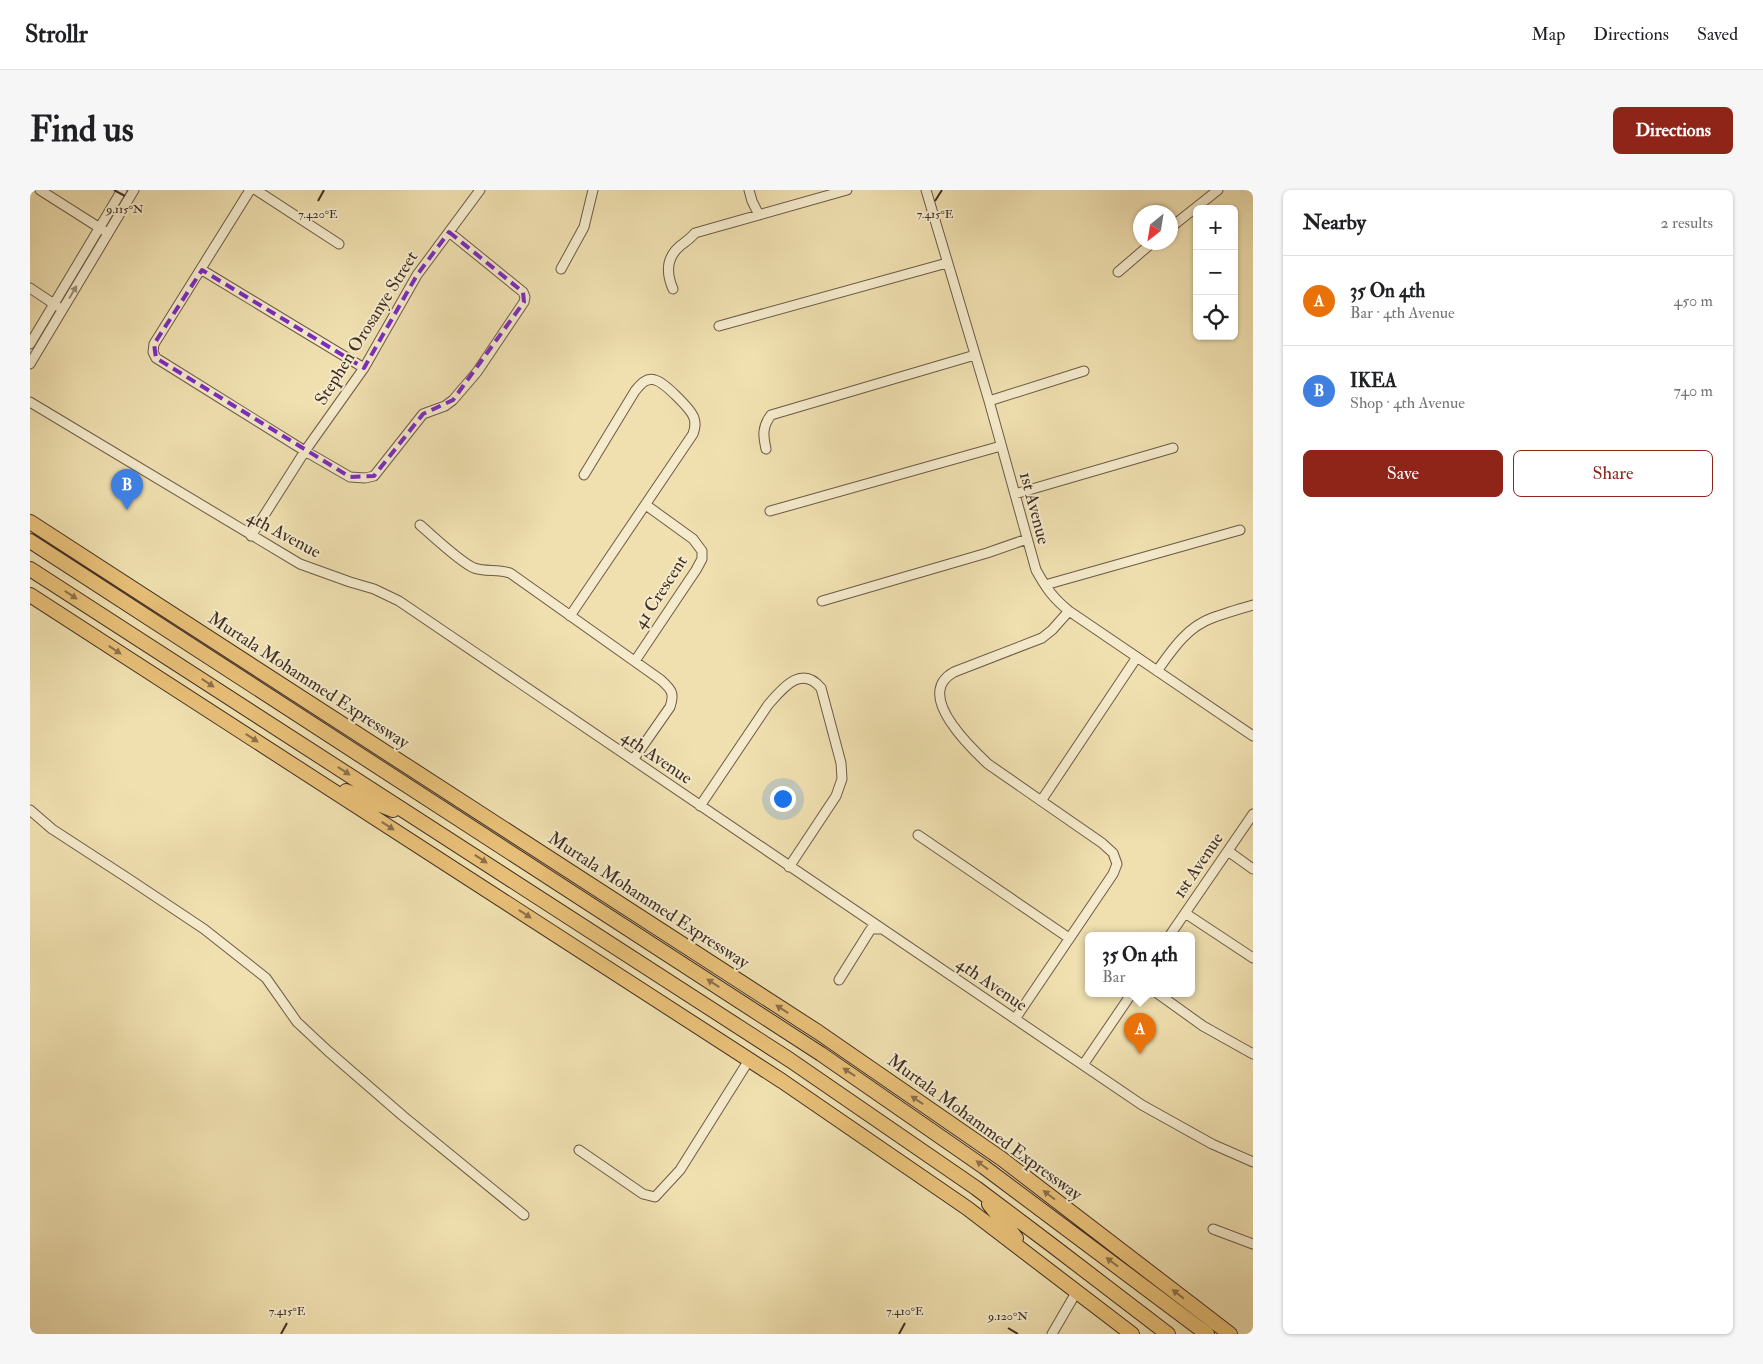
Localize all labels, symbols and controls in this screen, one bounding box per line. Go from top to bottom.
text: Strollr [25,19,88,50]
text: Map [1532,23,1565,46]
text: Directions [1593,23,1669,46]
text: Saved [1697,23,1738,46]
button: Directions [1613,107,1733,154]
text: Find us [30,108,134,152]
text: 9.115°N [105,202,144,217]
north arrow [1133,205,1178,250]
map controls [1193,205,1238,340]
button: + [1193,205,1238,250]
text: 7.420°E [298,207,338,222]
text: 7.415°E [917,207,954,222]
text: Nearby [1303,209,1366,236]
text: 2 results [1660,213,1713,233]
street label: Stephen Orosanye Street [310,247,423,410]
button: − [1193,250,1238,295]
text: 35 On 4th [1350,279,1425,303]
one-way arrow [68,286,77,299]
text: A [1314,291,1324,311]
text: 450 m [1674,291,1713,311]
button: locate [1193,295,1238,340]
text: Bar · 4th Avenue [1350,303,1455,323]
text: IKEA [1350,369,1397,393]
text: B [1314,381,1324,401]
text: 740 m [1673,381,1713,401]
text: Shop · 4th Avenue [1350,393,1465,413]
button: Save [1303,450,1503,497]
button: Share [1513,450,1713,497]
pin: B [111,469,143,510]
street label: 1st Avenue [1014,469,1055,547]
street label: 4th Avenue [243,505,325,564]
street label: 41 Crescent [628,551,693,633]
one-way arrow [64,590,78,600]
street label: Murtala Mohammed Expressway [204,607,415,755]
one-way arrow [108,645,122,655]
one-way arrow [201,678,214,688]
street label: 4th Avenue [617,725,697,790]
one-way arrow [245,733,258,743]
one-way arrow [338,767,351,776]
your location [770,786,796,812]
one-way arrow [382,821,395,831]
street label: Murtala Mohammed Expressway [544,827,755,975]
street label: 1st Avenue [1168,828,1229,903]
one-way arrow [474,855,487,864]
one-way arrow [518,909,531,919]
popup [1085,932,1195,997]
text: 35 On 4th [1102,943,1178,967]
street label: 4th Avenue [952,952,1032,1017]
text: Bar [1102,967,1125,987]
one-way arrow [706,978,719,988]
one-way arrow [776,1004,789,1014]
pin: A [1124,1013,1156,1054]
street label: Murtala Mohammed Expressway [883,1049,1088,1207]
one-way arrow [842,1067,855,1077]
one-way arrow [910,1095,924,1105]
one-way arrow [975,1160,989,1170]
one-way arrow [1043,1189,1056,1200]
one-way arrow [1105,1257,1119,1267]
one-way arrow [1172,1288,1185,1299]
text: 7.415°E [269,1304,306,1319]
text: 7.410°E [886,1304,924,1319]
text: 9.120°N [987,1309,1028,1324]

